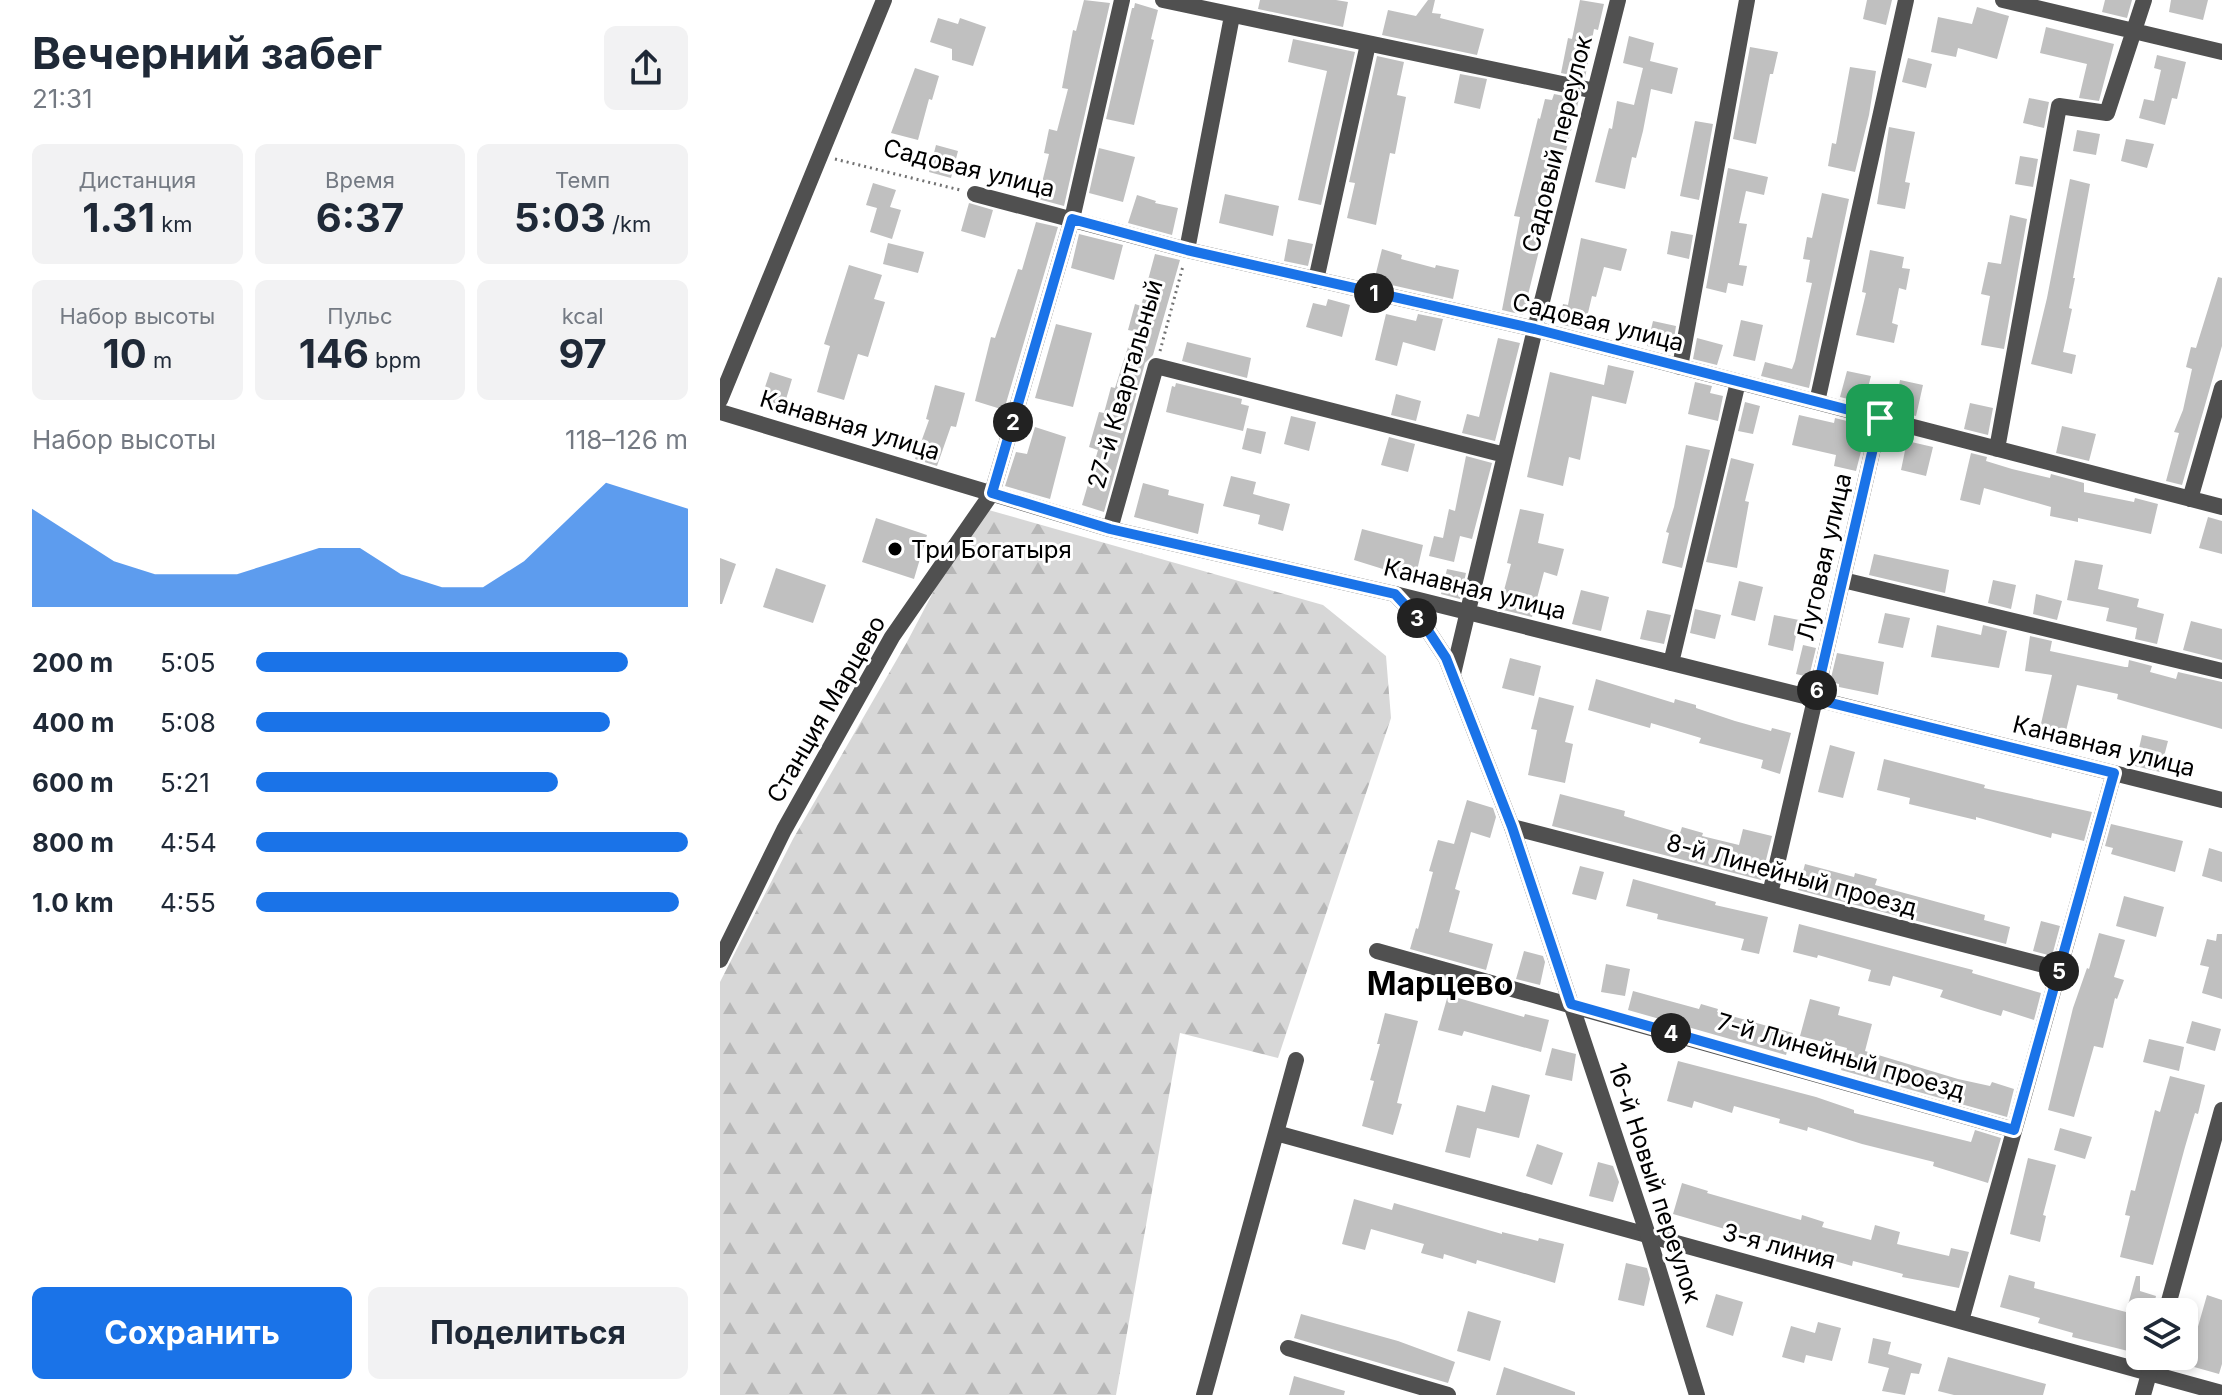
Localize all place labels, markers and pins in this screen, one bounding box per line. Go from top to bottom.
pin: 1 [1354,273,1394,313]
pin [1846,384,1914,452]
pin: 2 [993,402,1033,442]
place label: Три Богатыря [911,535,1072,564]
marker: Три Богатыря [886,540,904,558]
pin: 3 [1397,598,1437,638]
pin: 6 [1797,670,1837,710]
pin: 5 [2039,951,2079,991]
pin: 4 [1651,1013,1691,1053]

